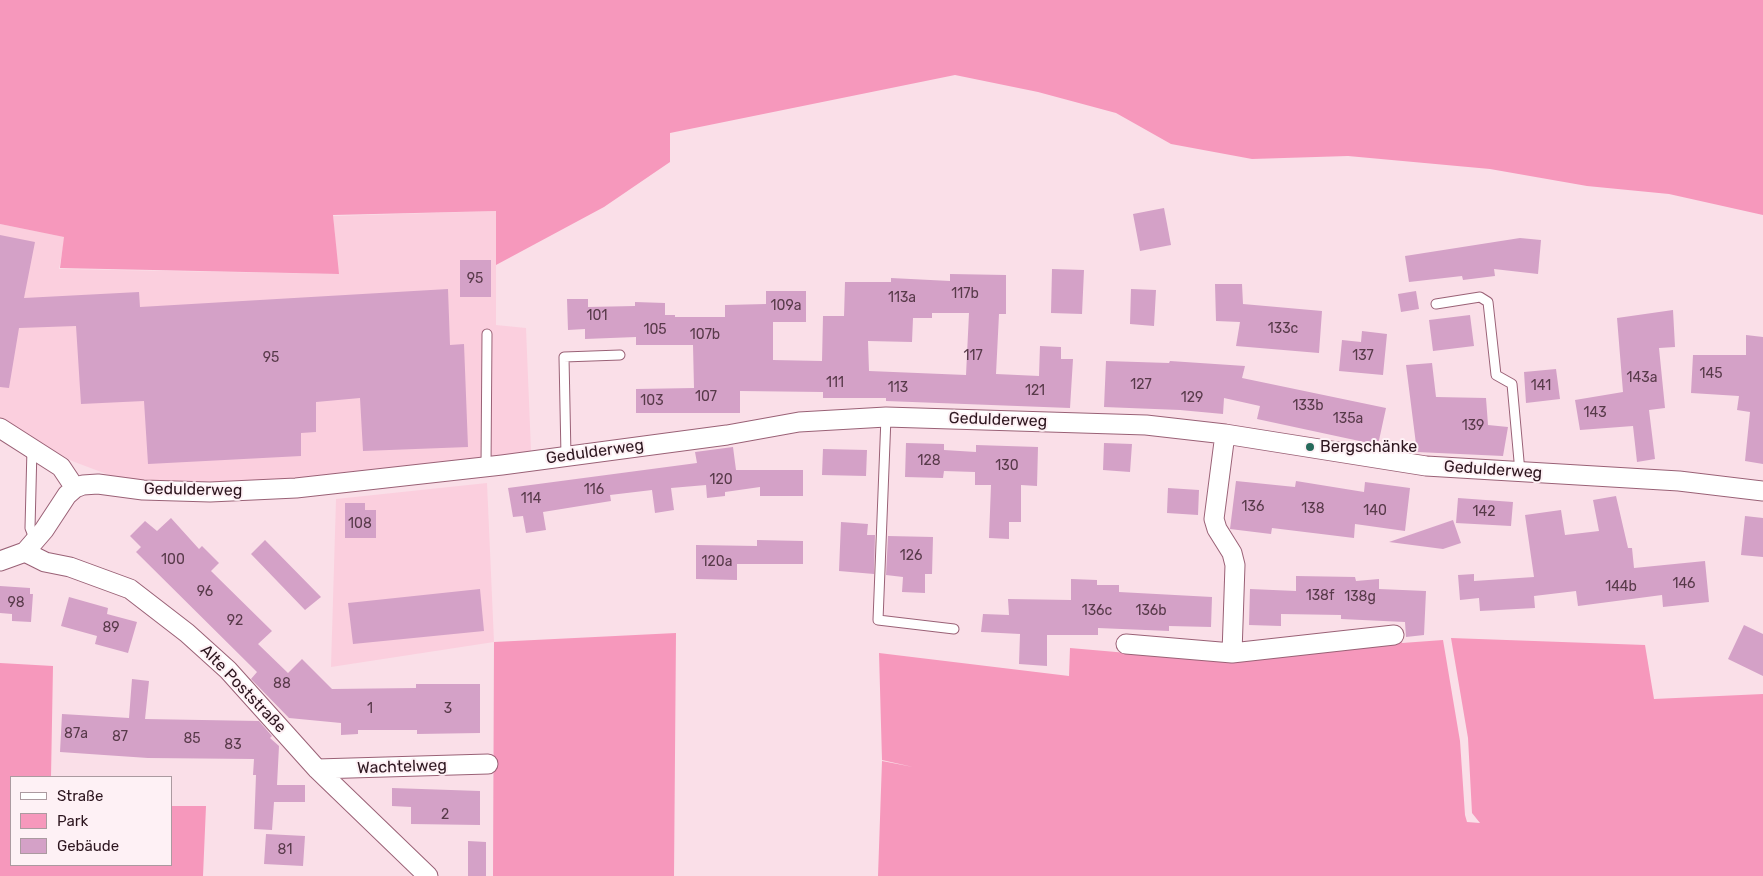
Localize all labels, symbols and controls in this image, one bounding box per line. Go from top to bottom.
house number: 95 [467,271,483,287]
house number: 117b [951,286,979,302]
house number: 113a [888,290,916,306]
house number: 109a [771,298,801,314]
house number: 101 [587,308,607,324]
house number: 133c [1268,321,1298,337]
house number: 105 [643,322,667,338]
house number: 107b [690,327,720,343]
house number: 117 [963,348,983,364]
house number: 137 [1352,348,1374,364]
house number: 95 [263,350,279,366]
house number: 145 [1699,366,1723,382]
house number: 143a [1627,370,1657,386]
house number: 111 [826,375,844,391]
house number: 127 [1130,377,1152,393]
house number: 141 [1531,378,1551,394]
house number: 113 [888,380,908,396]
house number: 121 [1025,383,1045,399]
house number: 107 [695,389,717,405]
house number: 129 [1181,390,1203,406]
house number: 103 [640,393,664,409]
house number: 133b [1292,398,1324,414]
house number: 143 [1583,405,1607,421]
street label: Gedulderweg [948,409,1048,431]
house number: 135a [1333,411,1363,427]
house number: 139 [1462,418,1484,434]
street label: Gedulderweg [545,436,645,468]
place label: Bergschänke [1320,437,1417,457]
marker: Bergschänke [1304,441,1316,453]
house number: 128 [917,453,941,469]
street label: Gedulderweg [1443,457,1543,483]
house number: 130 [995,458,1019,474]
house number: 120 [709,472,733,488]
street label: Gedulderweg [144,480,242,500]
house number: 116 [584,482,604,498]
house number: 114 [521,491,541,507]
house number: 136 [1242,499,1264,515]
house number: 138 [1301,501,1325,517]
house number: 140 [1363,503,1387,519]
house number: 142 [1473,504,1495,520]
house number: 108 [348,516,372,532]
house number: 126 [900,548,922,564]
house number: 100 [161,552,185,568]
house number: 120a [702,554,732,570]
house number: 146 [1672,576,1696,592]
house number: 144b [1605,579,1637,595]
house number: 96 [197,584,213,600]
house number: 138f [1306,588,1334,604]
house number: 138g [1344,589,1376,605]
house number: 98 [7,595,25,611]
house number: 136c [1082,603,1112,619]
house number: 136b [1135,603,1167,619]
house number: 92 [227,613,243,629]
house number: 89 [102,620,120,636]
street label: Alte Poststraße [196,641,290,737]
house number: 88 [273,676,291,692]
house number: 1 [367,701,373,717]
house number: 3 [444,701,452,717]
house number: 87a [64,726,88,742]
house number: 87 [112,729,128,745]
house number: 85 [183,731,201,747]
house number: 83 [224,737,242,753]
street label: Wachtelweg [357,756,447,778]
legend [10,776,172,866]
text: Straße [57,787,103,805]
house number: 2 [441,807,449,823]
text: Park [57,812,88,830]
text: Gebäude [57,837,119,855]
house number: 81 [278,842,292,858]

